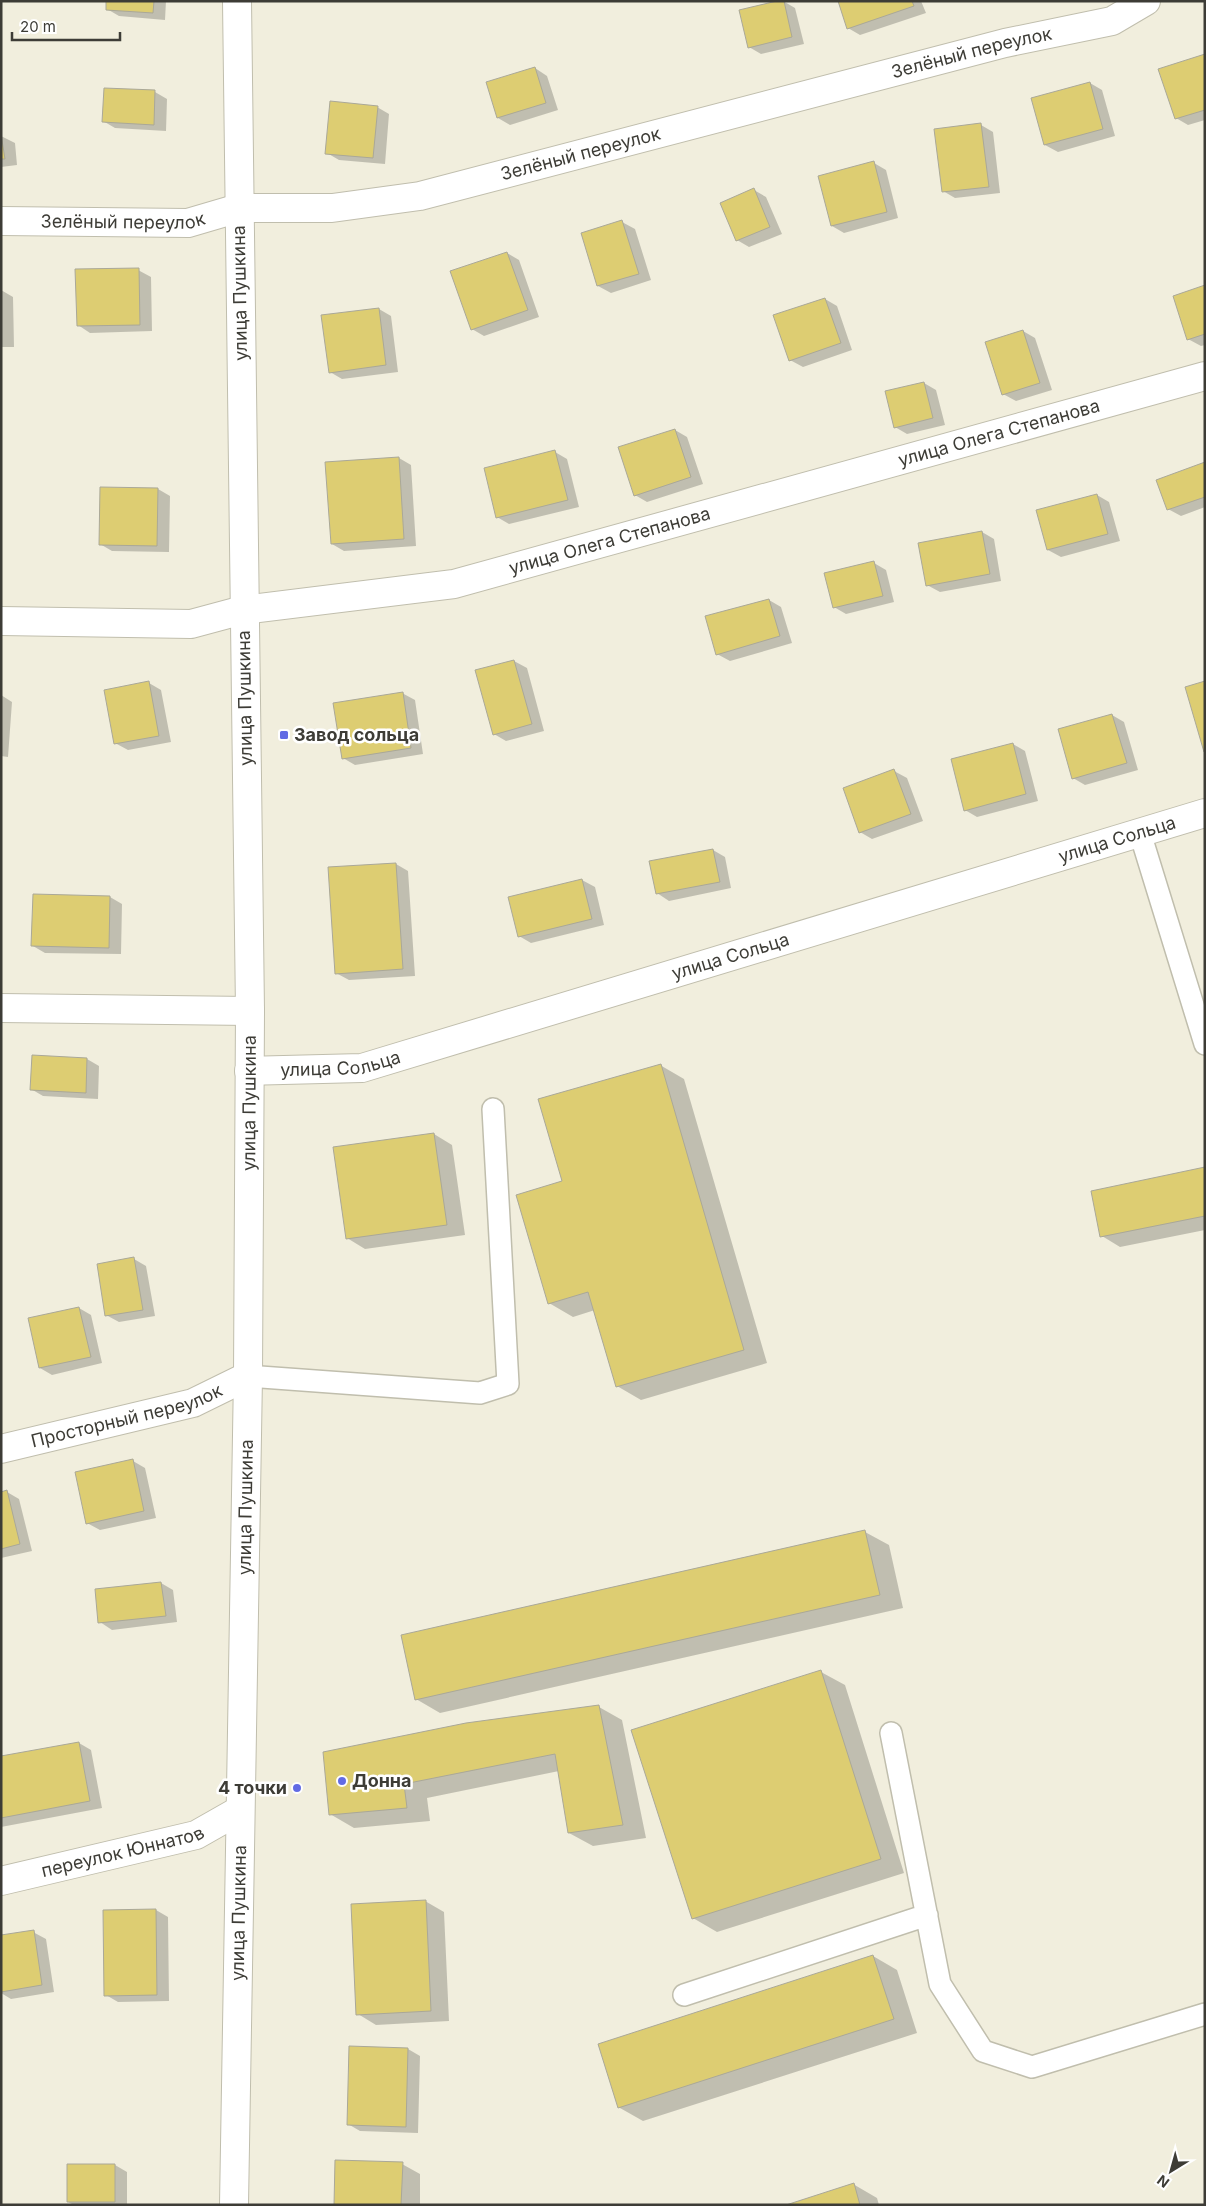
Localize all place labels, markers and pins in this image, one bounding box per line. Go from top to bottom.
place label: Завод сольца [294,724,419,745]
marker: Завод сольца [278,729,290,741]
place label: Донна [352,1770,412,1791]
marker: Донна [336,1775,348,1787]
place label: 4 точки [218,1777,287,1798]
marker: 4 точки [291,1782,303,1794]

